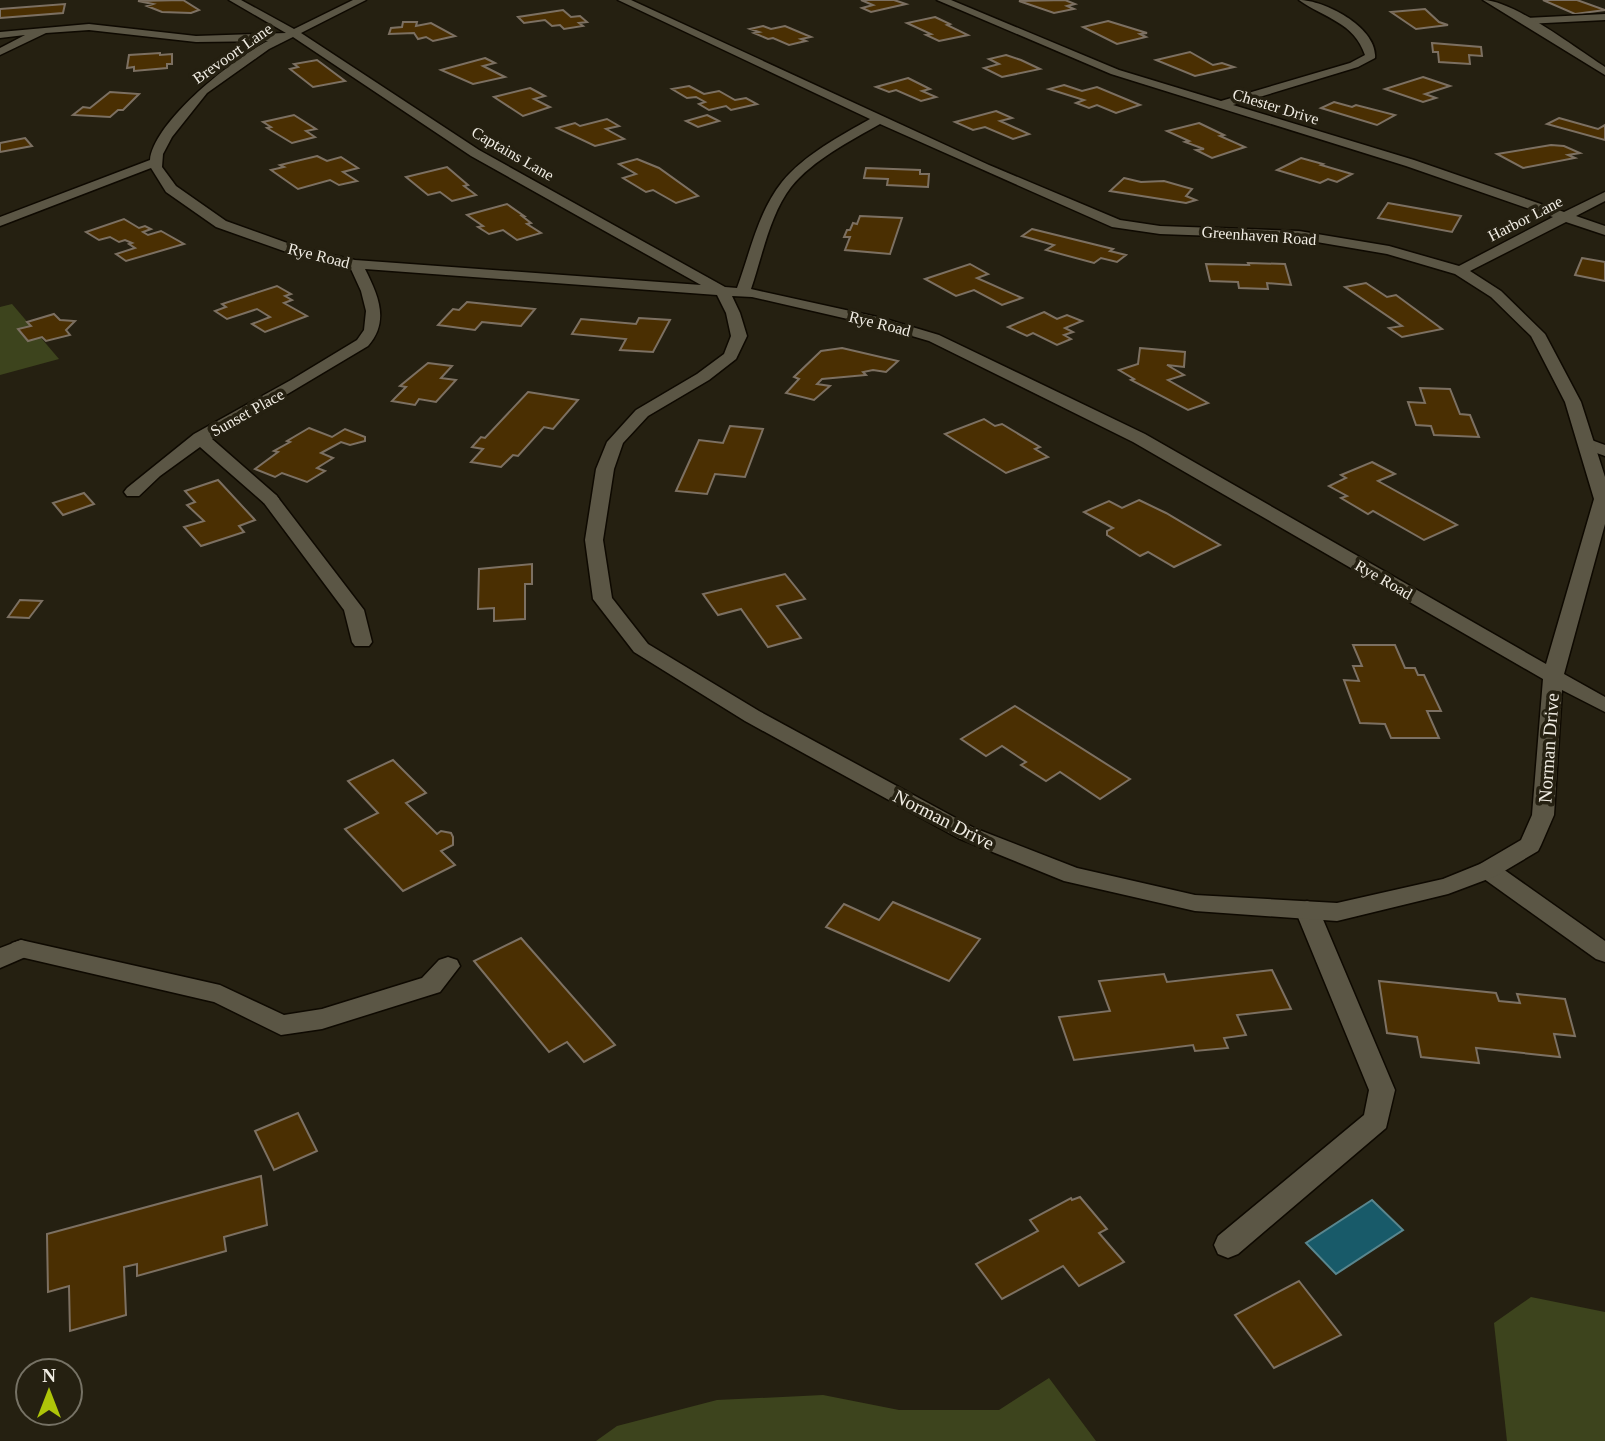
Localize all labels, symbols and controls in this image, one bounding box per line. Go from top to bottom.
street label: Brevoort Lane [189,20,275,87]
street label: Chester Drive [1231,85,1321,128]
street label: Captains Lane [468,123,557,185]
street label: Harbor Lane [1485,192,1565,244]
street label: Greenhaven Road [1201,223,1317,248]
street label: Rye Road [286,240,351,272]
street label: Rye Road [847,308,912,340]
street label: Sunset Place [208,385,287,440]
street label: Rye Road [1352,556,1415,603]
street label: Norman Drive [1534,692,1563,804]
street label: Norman Drive [890,785,998,854]
north arrow [14,1357,84,1427]
text: N [42,1365,56,1386]

